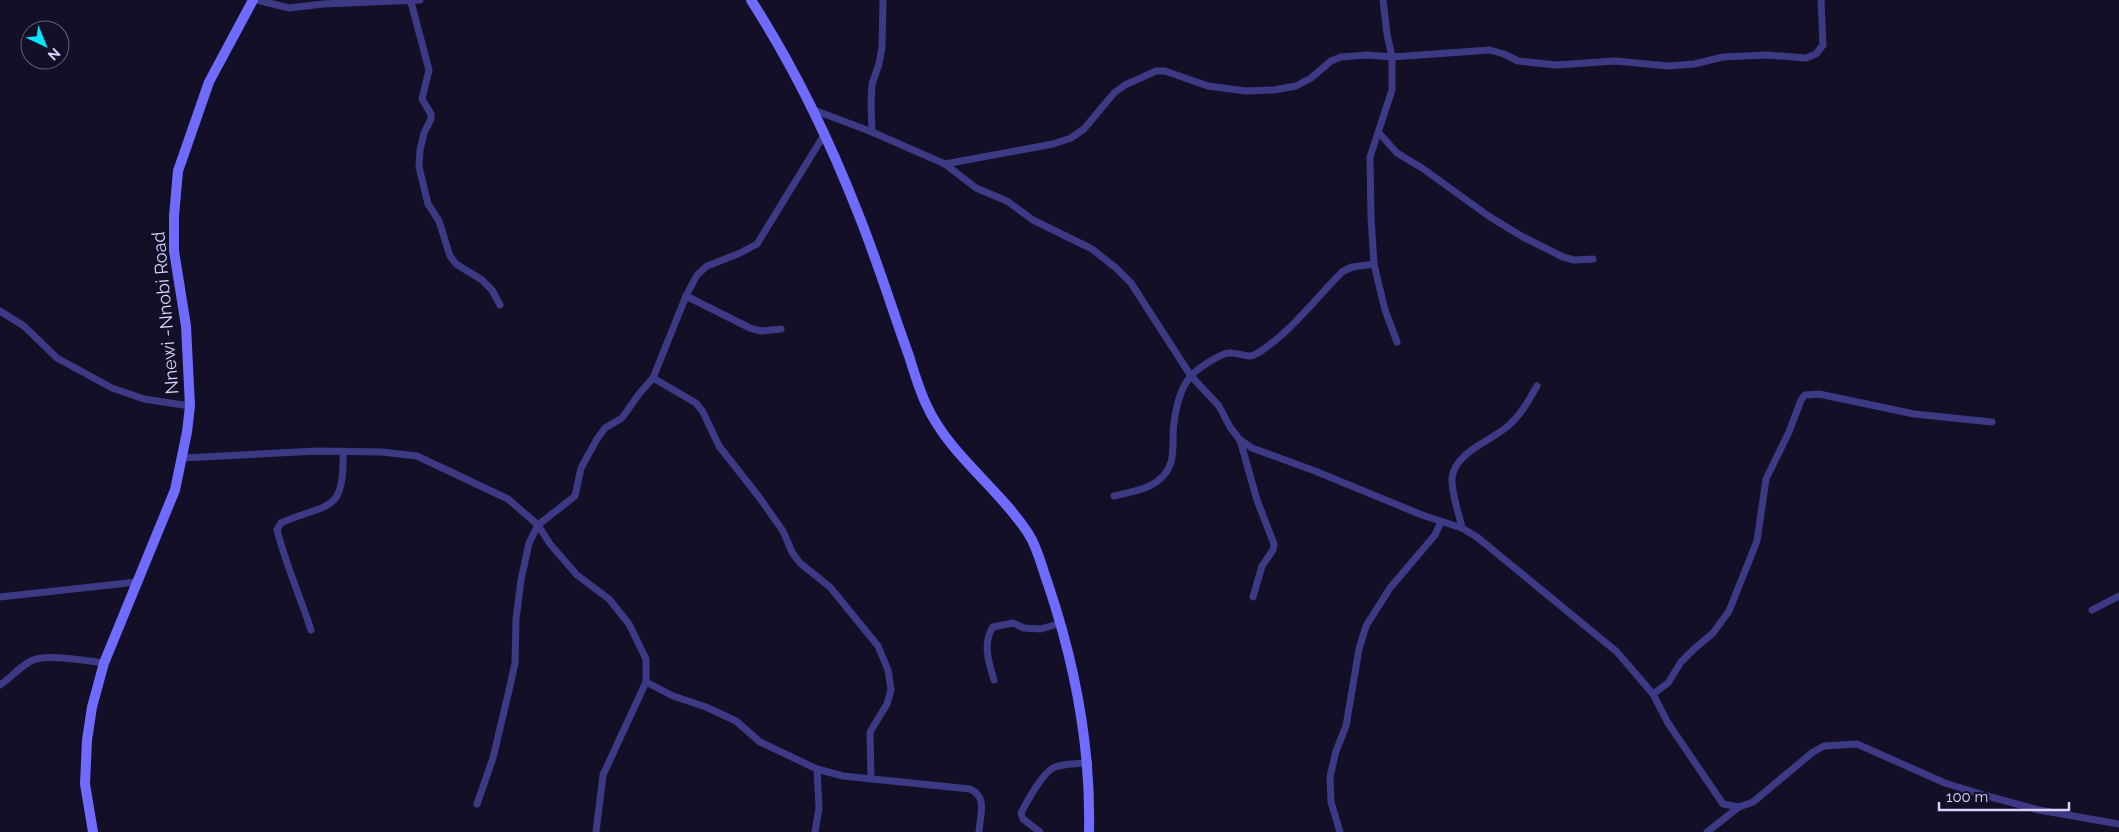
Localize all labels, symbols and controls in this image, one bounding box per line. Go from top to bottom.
north arrow [20,20,70,70]
text: N [45,45,63,64]
street label: Nnewi -Nnobi Road [147,231,183,395]
scale bar [1939,780,2069,812]
text: 100 m [1946,788,1988,806]

